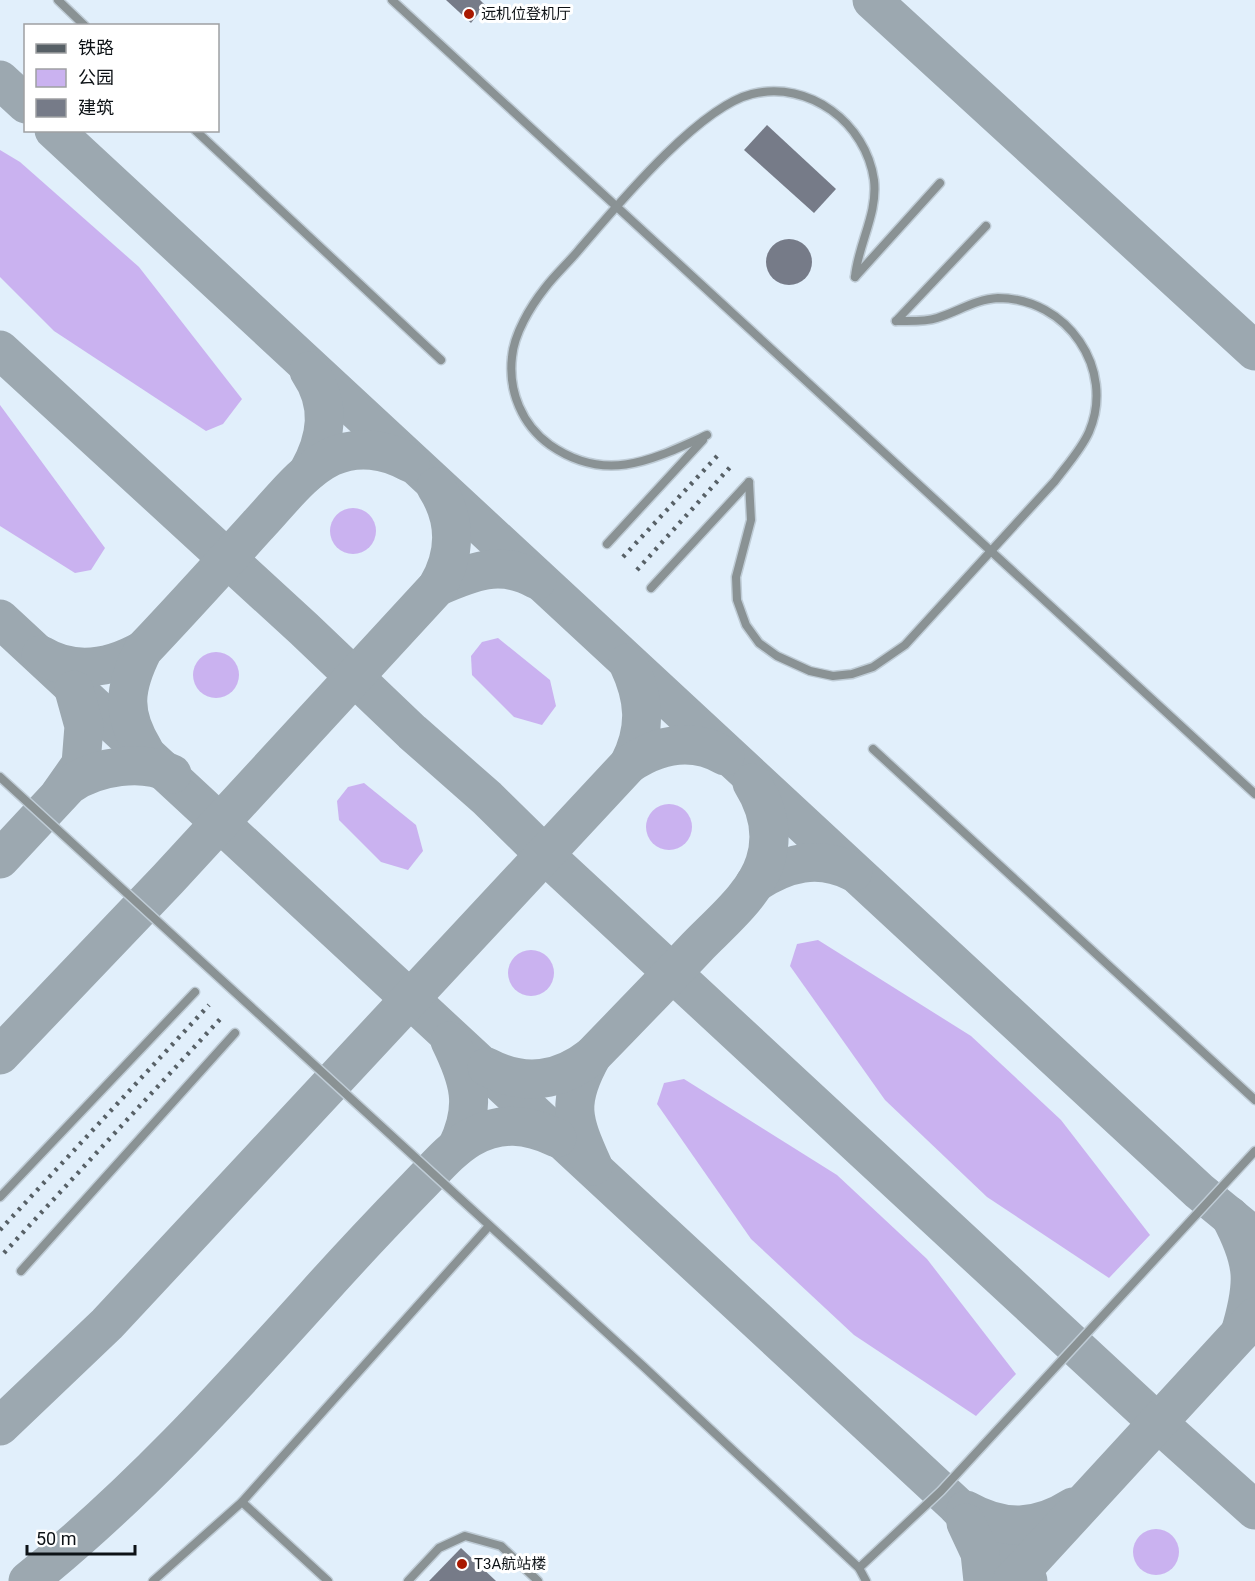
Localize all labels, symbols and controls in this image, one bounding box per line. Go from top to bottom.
place label: 远机位登机厅 [481,5,571,23]
marker: 远机位登机厅 [462,7,476,21]
legend [24,24,219,132]
text: 铁路 [78,37,114,58]
text: 公园 [78,67,114,88]
text: 建筑 [78,97,114,118]
scale bar [27,1518,135,1556]
text: 50 m [36,1528,76,1549]
place label: T3A航站楼 [474,1555,546,1573]
marker: T3A航站楼 [455,1557,469,1571]

